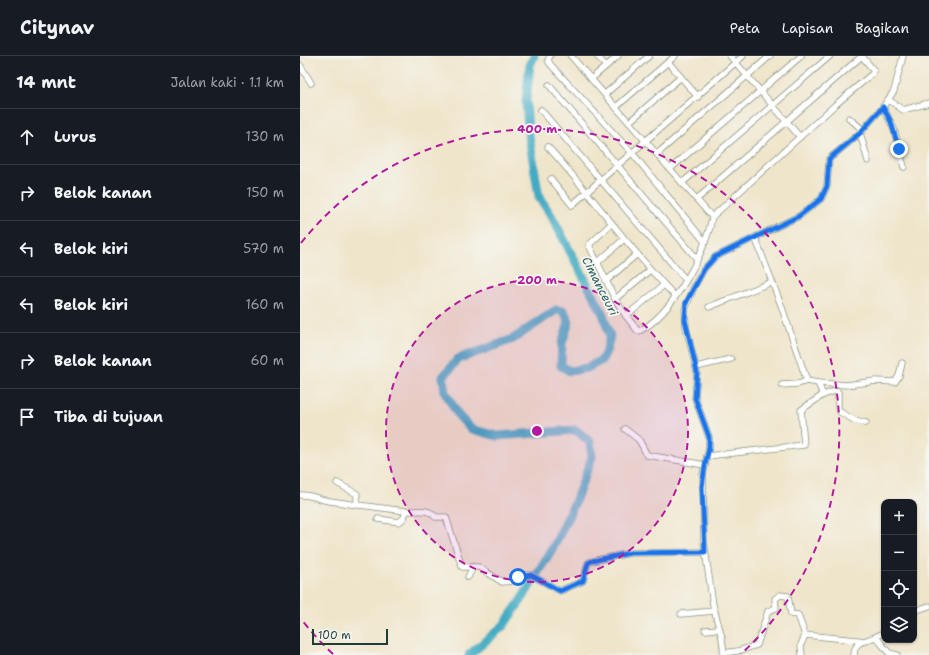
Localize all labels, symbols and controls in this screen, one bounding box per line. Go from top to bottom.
text: Citynav [20,15,94,40]
text: Peta [730,19,760,37]
text: Lapisan [782,19,833,37]
text: Bagikan [855,19,909,37]
text: 14 mnt [16,71,76,93]
text: Jalan kaki · 1.1 km [171,74,284,91]
text: 400 m [517,121,557,137]
icon: ahead [16,126,38,148]
text: Lurus [54,127,96,147]
text: 130 m [246,128,284,145]
route end [890,140,908,158]
icon: right [16,182,38,204]
text: Belok kanan [54,183,152,203]
text: 150 m [246,184,284,201]
icon: left [16,238,38,260]
text: Belok kiri [54,239,128,259]
text: 570 m [243,240,284,257]
water label: Cimanceuri [578,254,622,319]
text: 200 m [517,272,557,288]
icon: left [16,294,38,316]
text: Belok kiri [54,295,128,315]
text: 160 m [246,296,284,313]
icon: right [16,350,38,372]
text: Belok kanan [54,351,152,371]
text: 60 m [251,352,284,369]
icon: arrive [16,406,38,428]
text: Tiba di tujuan [54,407,163,427]
centre of rings [530,424,544,438]
map controls [881,499,917,643]
button: + [881,499,917,535]
button: − [881,535,917,571]
route start [509,568,527,586]
button: locate [881,571,917,607]
button: layers [881,607,917,643]
scale bar [312,627,388,646]
text: 100 m [318,628,351,643]

